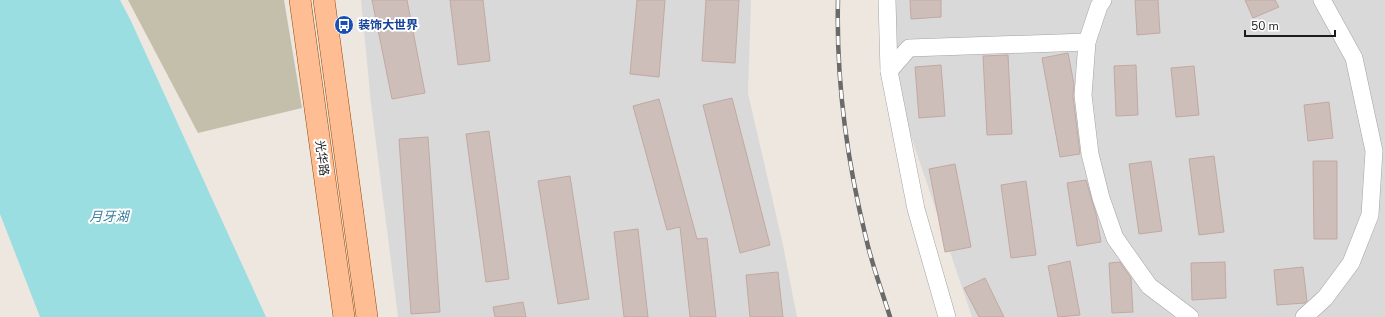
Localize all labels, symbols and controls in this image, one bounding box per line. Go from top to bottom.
scale bar [1245,12,1335,38]
bus stop icon: 装饰大世界 [333,14,355,36]
place label: 装饰大世界 [358,17,418,33]
text: 50 m [1251,18,1279,34]
street label: 光华路 [312,139,332,177]
water label: 月牙湖 [89,208,130,226]

